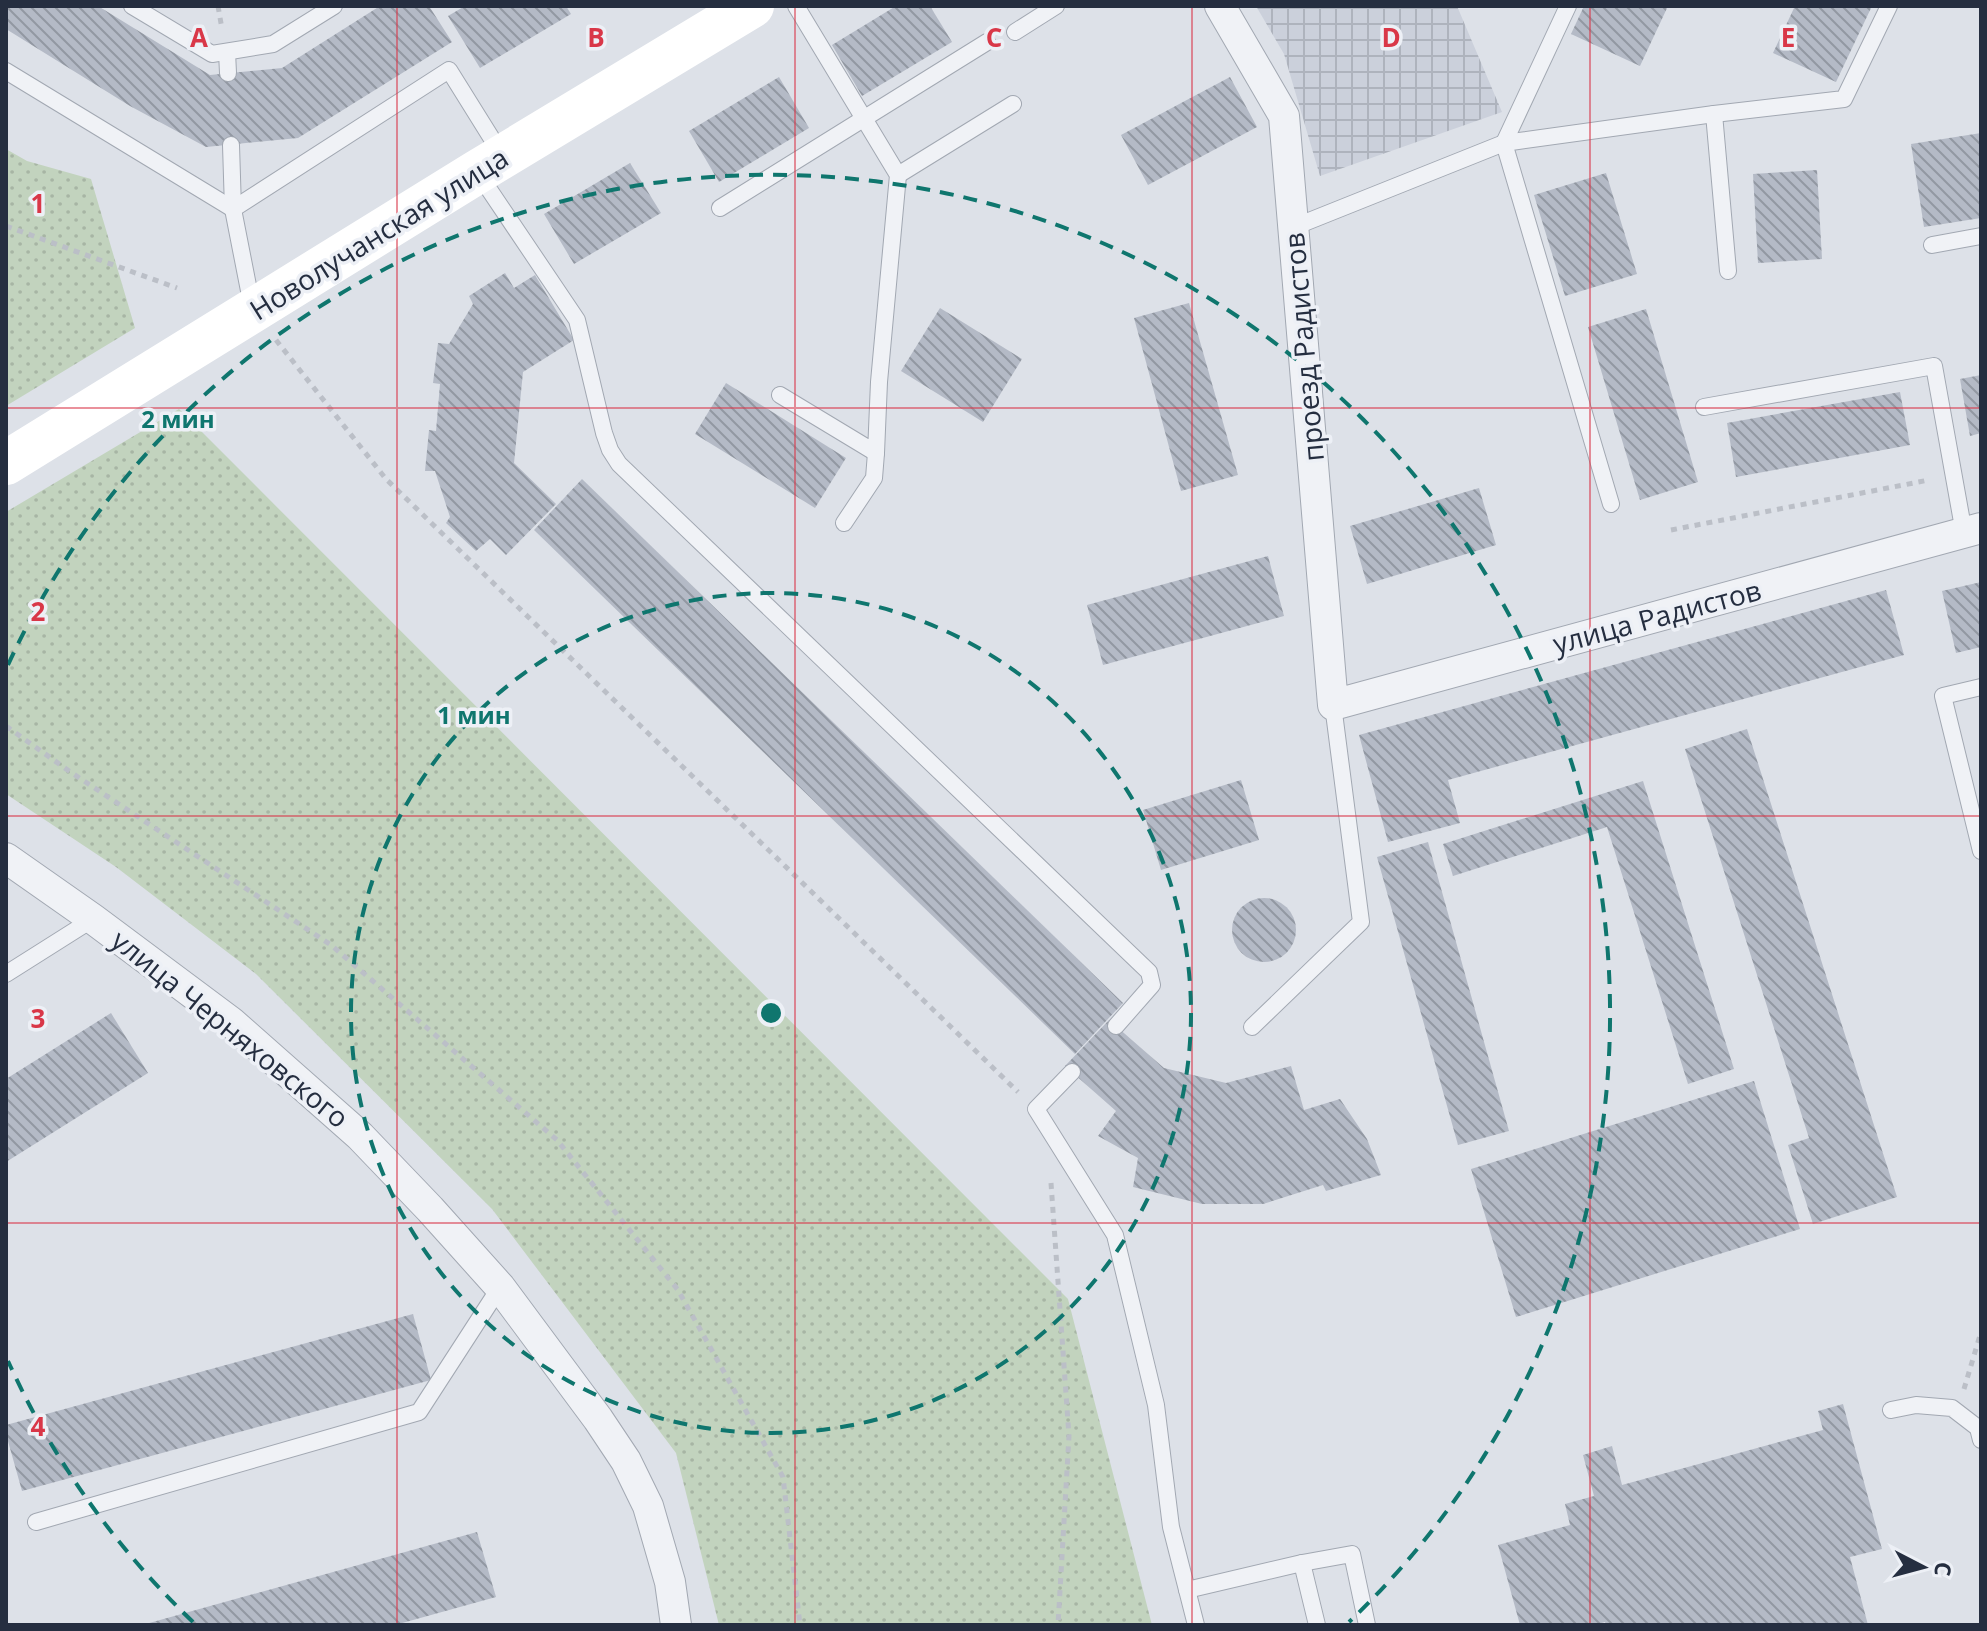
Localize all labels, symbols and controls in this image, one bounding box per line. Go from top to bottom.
text: A [190,19,208,55]
text: B [587,19,605,55]
text: C [986,19,1002,55]
text: D [1381,19,1401,55]
text: E [1781,19,1795,55]
street label: Новолучанская улица [242,138,515,328]
text: 1 [31,185,45,221]
street label: проезд Радистов [1274,231,1332,463]
text: 2 мин [141,402,215,435]
street label: улица Радистов [1548,570,1765,662]
text: 2 [31,593,46,629]
text: 1 мин [437,698,511,731]
street label: улица Черняховского [104,921,357,1136]
centre of rings [757,999,785,1027]
text: 3 [31,1000,45,1036]
text: 4 [31,1408,46,1444]
north arrow [1883,1527,1963,1607]
text: С [1928,1561,1960,1578]

